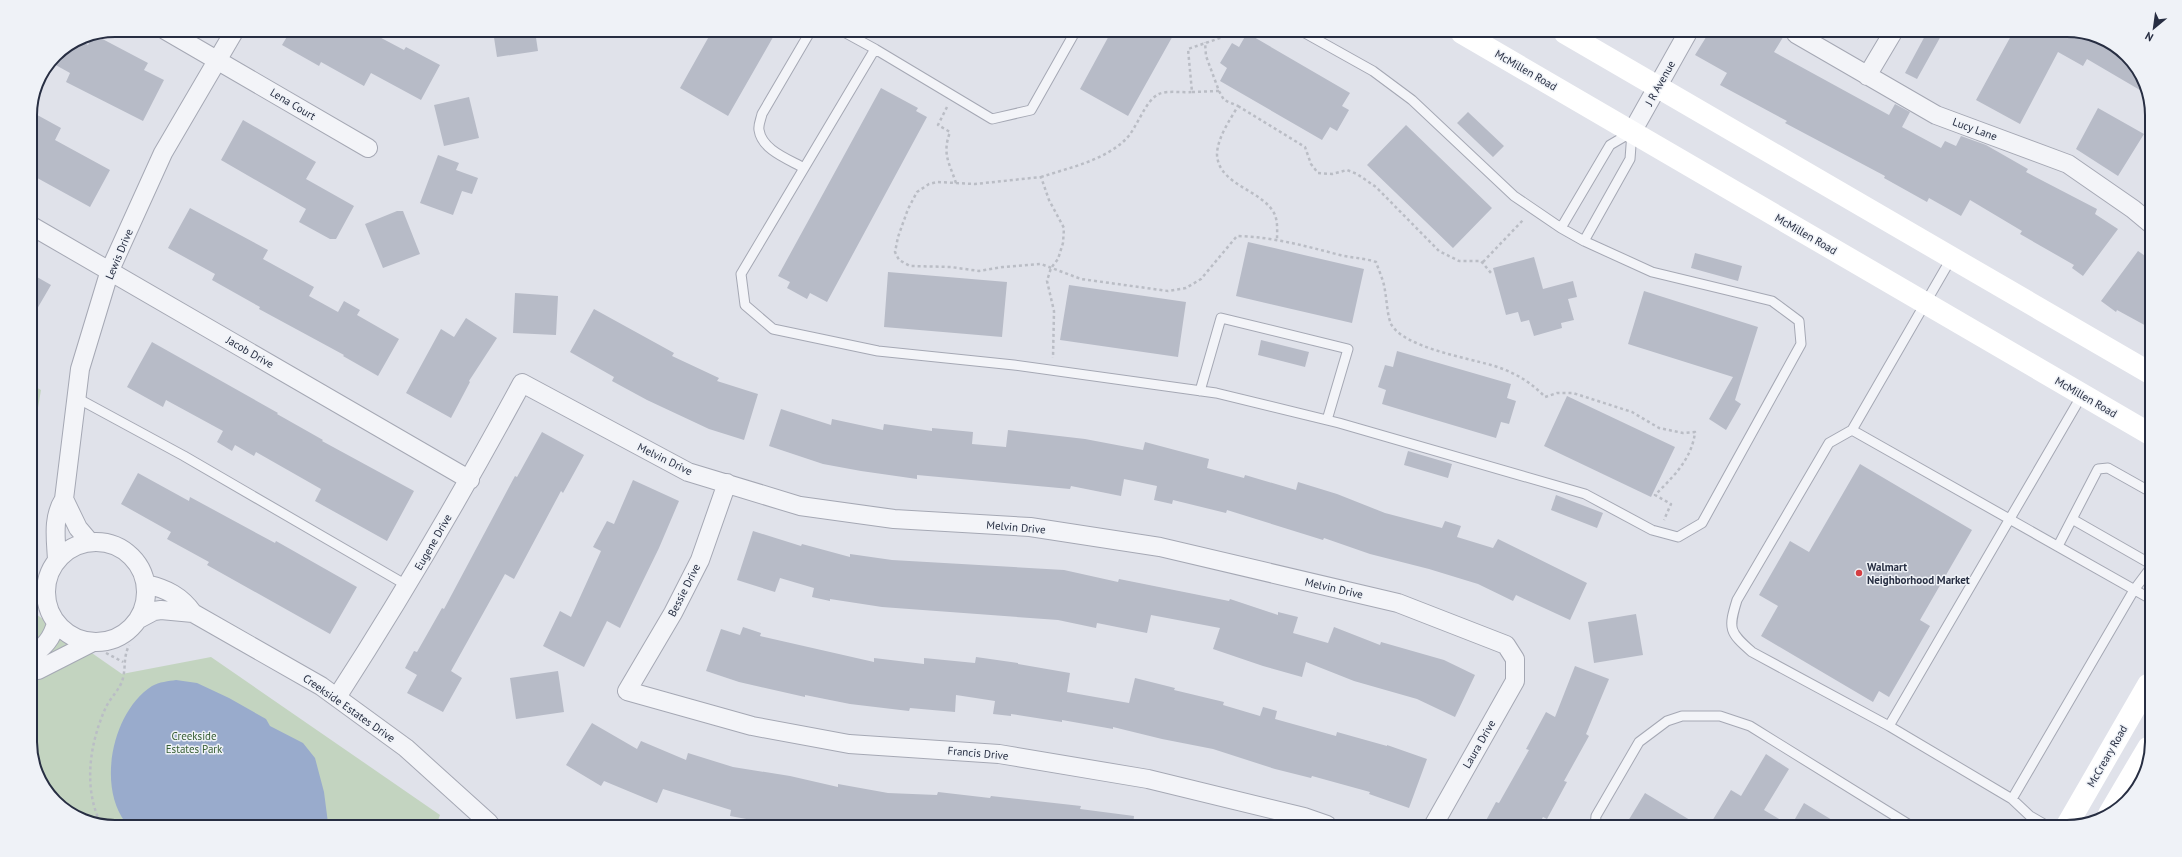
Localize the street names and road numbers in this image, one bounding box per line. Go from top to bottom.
street label: McMillen Road [1492,47,1560,93]
street label: J R Avenue [1641,58,1678,109]
street label: Lena Court [268,85,319,123]
street label: Lucy Lane [1951,114,2000,144]
street label: McMillen Road [1772,211,1840,257]
street label: Lewis Drive [102,226,136,281]
street label: Jacob Drive [223,332,277,371]
street label: McMillen Road [2052,374,2120,420]
street label: Melvin Drive [635,440,695,478]
street label: Eugene Drive [411,511,455,573]
street label: Melvin Drive [986,517,1047,537]
street label: Bessie Drive [665,561,703,619]
street label: Melvin Drive [1304,575,1365,602]
street label: Creekside Estates Drive [300,671,398,745]
street label: Laura Drive [1460,717,1499,771]
street label: McCreary Road [2084,722,2130,789]
street label: Francis Drive [947,743,1009,763]

